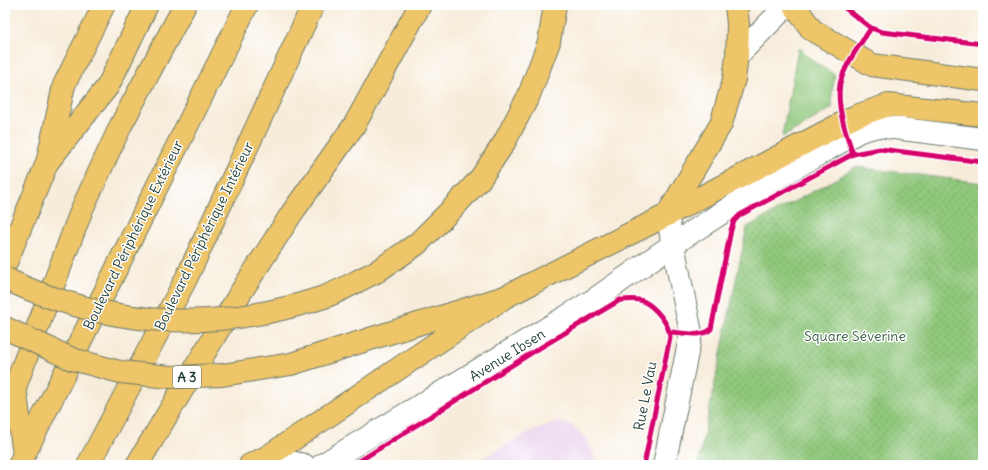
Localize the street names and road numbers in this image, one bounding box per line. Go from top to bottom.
street label: Boulevard Périphérique Extérieur [79,137,187,333]
street label: Boulevard Périphérique Intérieur [150,139,258,333]
street label: Avenue Ibsen [466,325,548,385]
street label: Rue Le Vau [629,360,661,432]
road number: A 3 [173,366,201,388]

